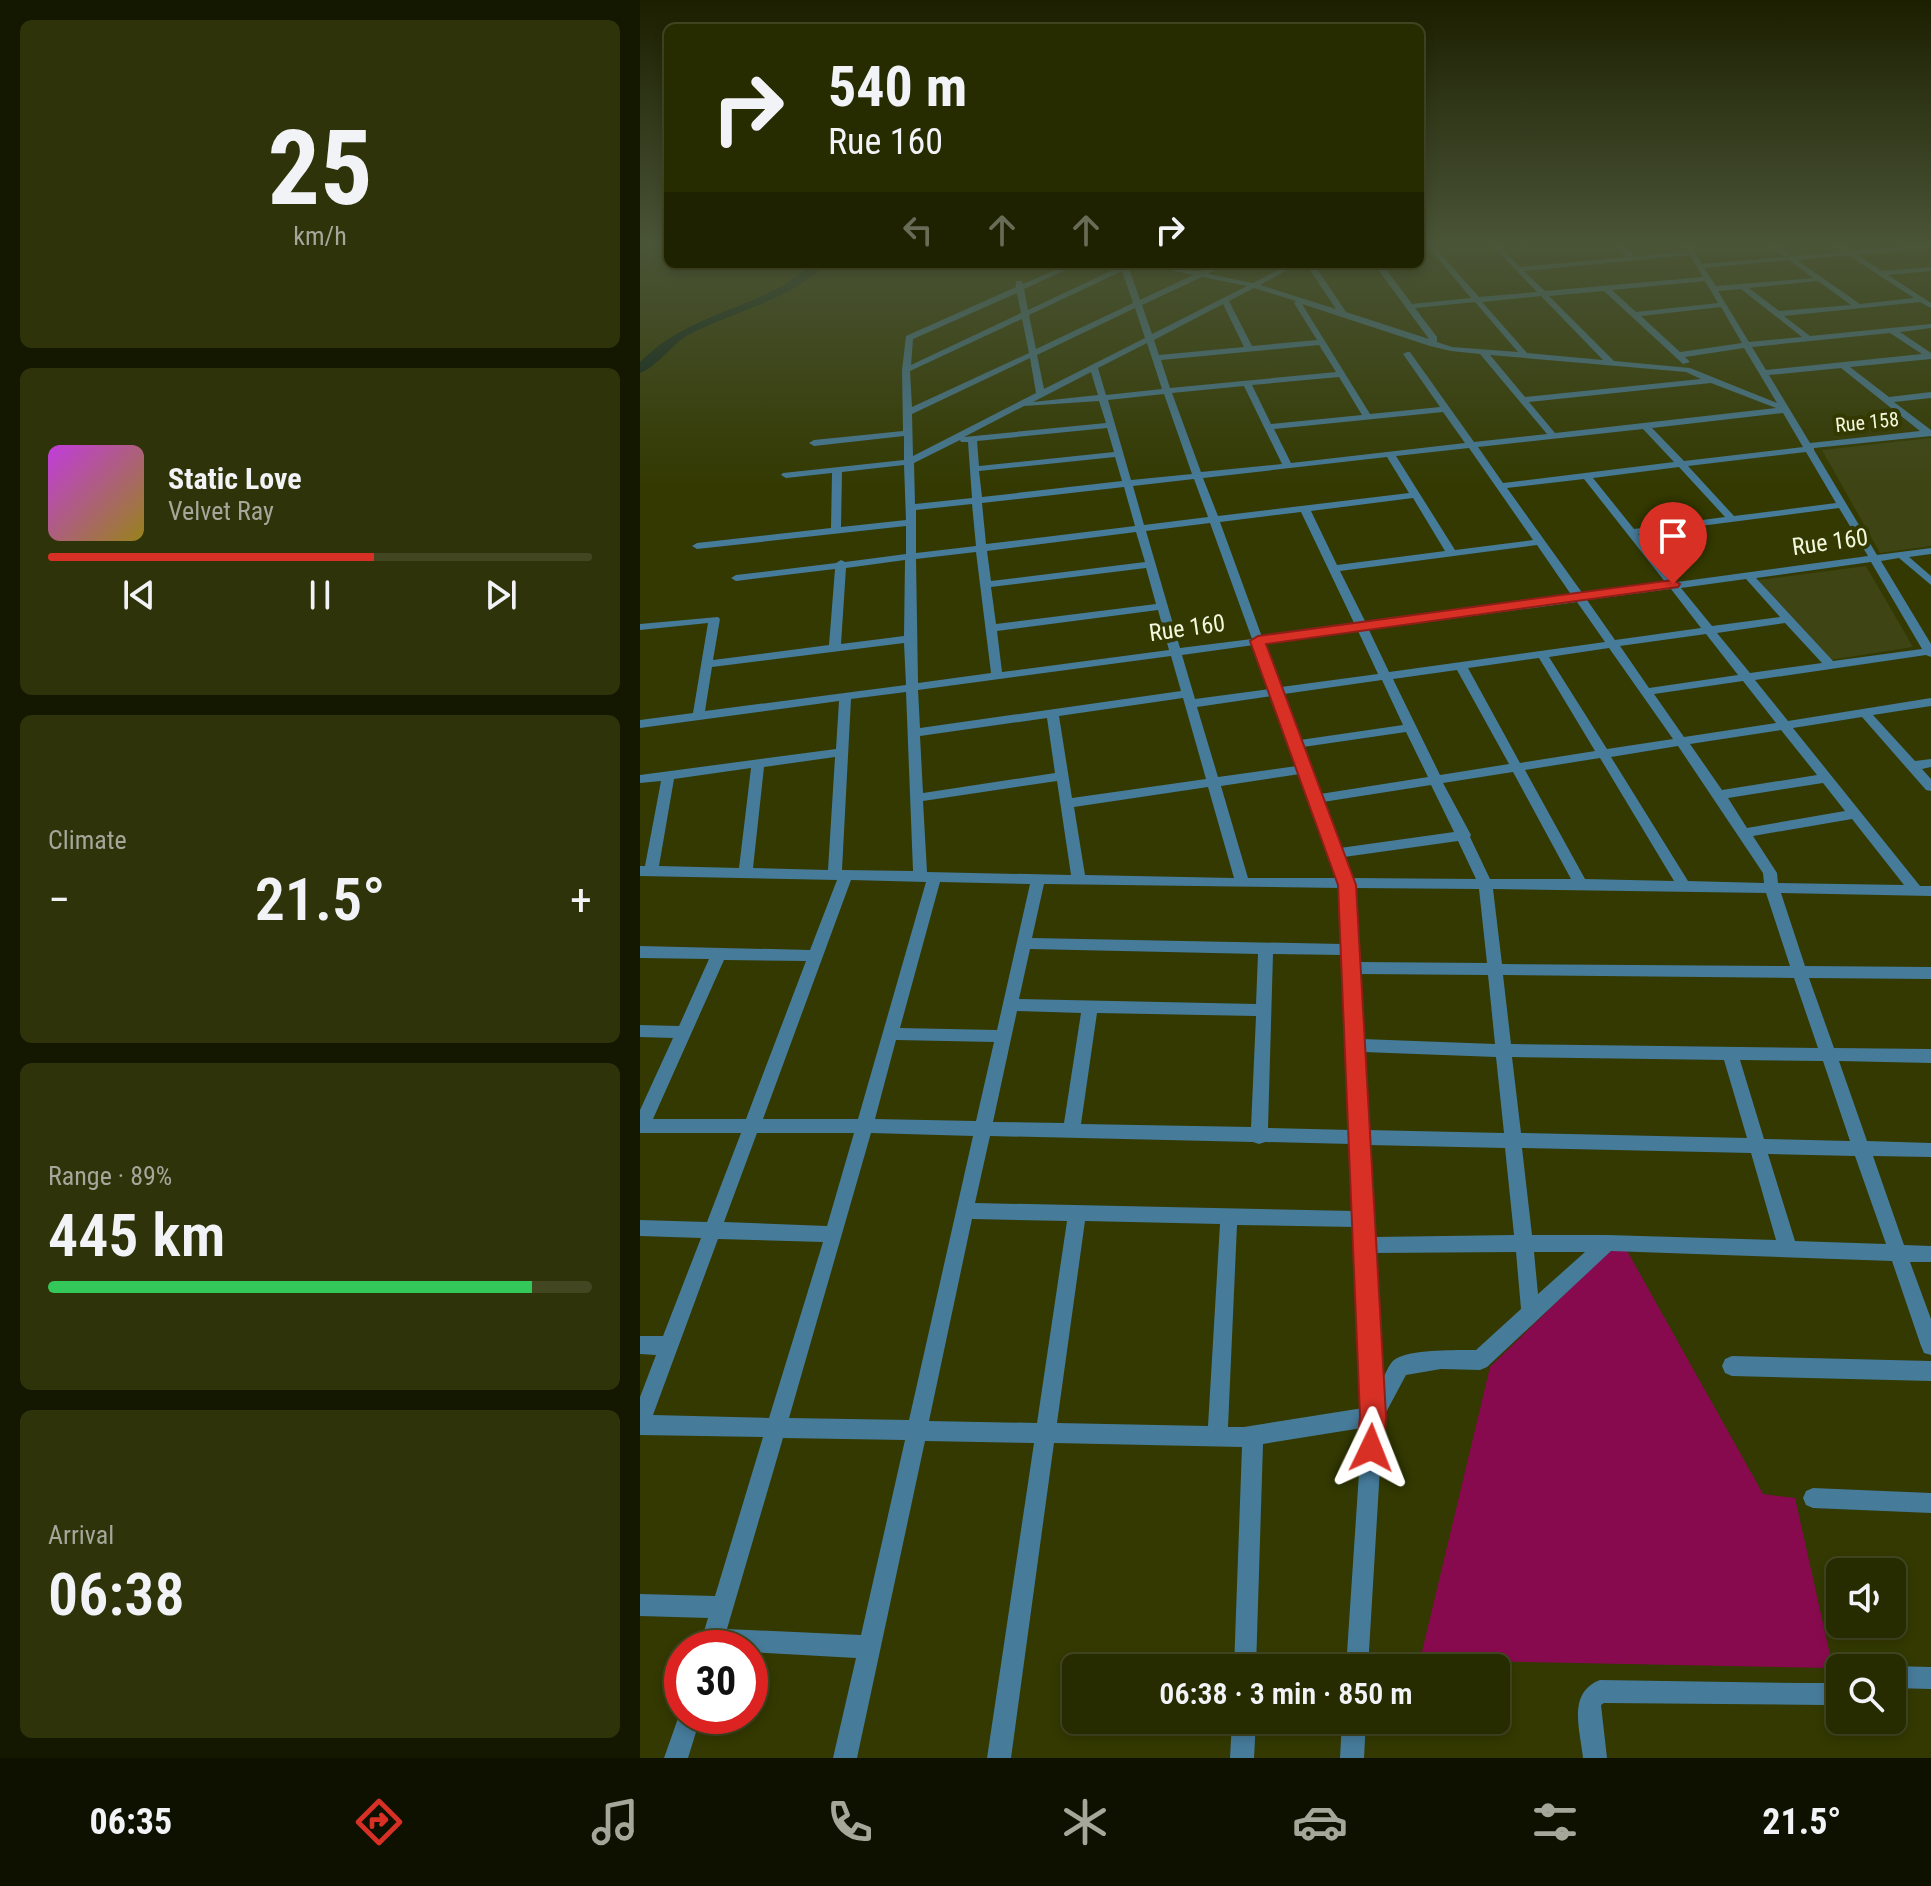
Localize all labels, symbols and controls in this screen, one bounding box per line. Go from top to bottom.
text: 540 m [828,54,967,120]
icon: right [696,56,800,160]
text: 25 [267,108,373,229]
text: Rue 160 [828,121,943,163]
icon: left [896,208,940,252]
icon: ahead [980,208,1024,252]
icon: ahead [1064,208,1108,252]
icon: right [1148,208,1192,252]
text: km/h [293,221,347,251]
street label: Rue 158 [1834,407,1900,437]
text: Static Love [168,461,302,496]
text: Velvet Ray [168,496,274,526]
pin [1639,502,1707,584]
icon: arrive [1651,514,1695,558]
street label: Rue 160 [1790,523,1870,561]
icon: previous [117,573,161,617]
icon: pause [298,573,342,617]
icon: next [479,573,523,617]
street label: Rue 160 [1147,609,1227,647]
text: Climate [48,825,127,855]
text: 21.5° [255,864,385,935]
text: − [48,874,70,926]
text: + [570,874,592,926]
text: Range · 89% [48,1161,172,1191]
text: 445 km [48,1200,225,1271]
position arrow [1329,1406,1413,1490]
text: Arrival [48,1520,114,1550]
map controls [1826,1558,1906,1734]
button: sound [1826,1558,1906,1638]
text: 06:38 [48,1559,185,1630]
speed limit sign: 30 [664,1630,768,1734]
button: search [1826,1654,1906,1734]
text: 06:38 · 3 min · 850 m [1159,1676,1413,1711]
icon: directions [351,1794,407,1850]
icon: music [587,1794,643,1850]
icon: phone [822,1794,878,1850]
icon: climate [1057,1794,1113,1850]
icon: car [1292,1794,1348,1850]
icon: filters [1527,1794,1583,1850]
text: 06:35 [90,1801,172,1843]
text: 21.5° [1762,1801,1841,1843]

